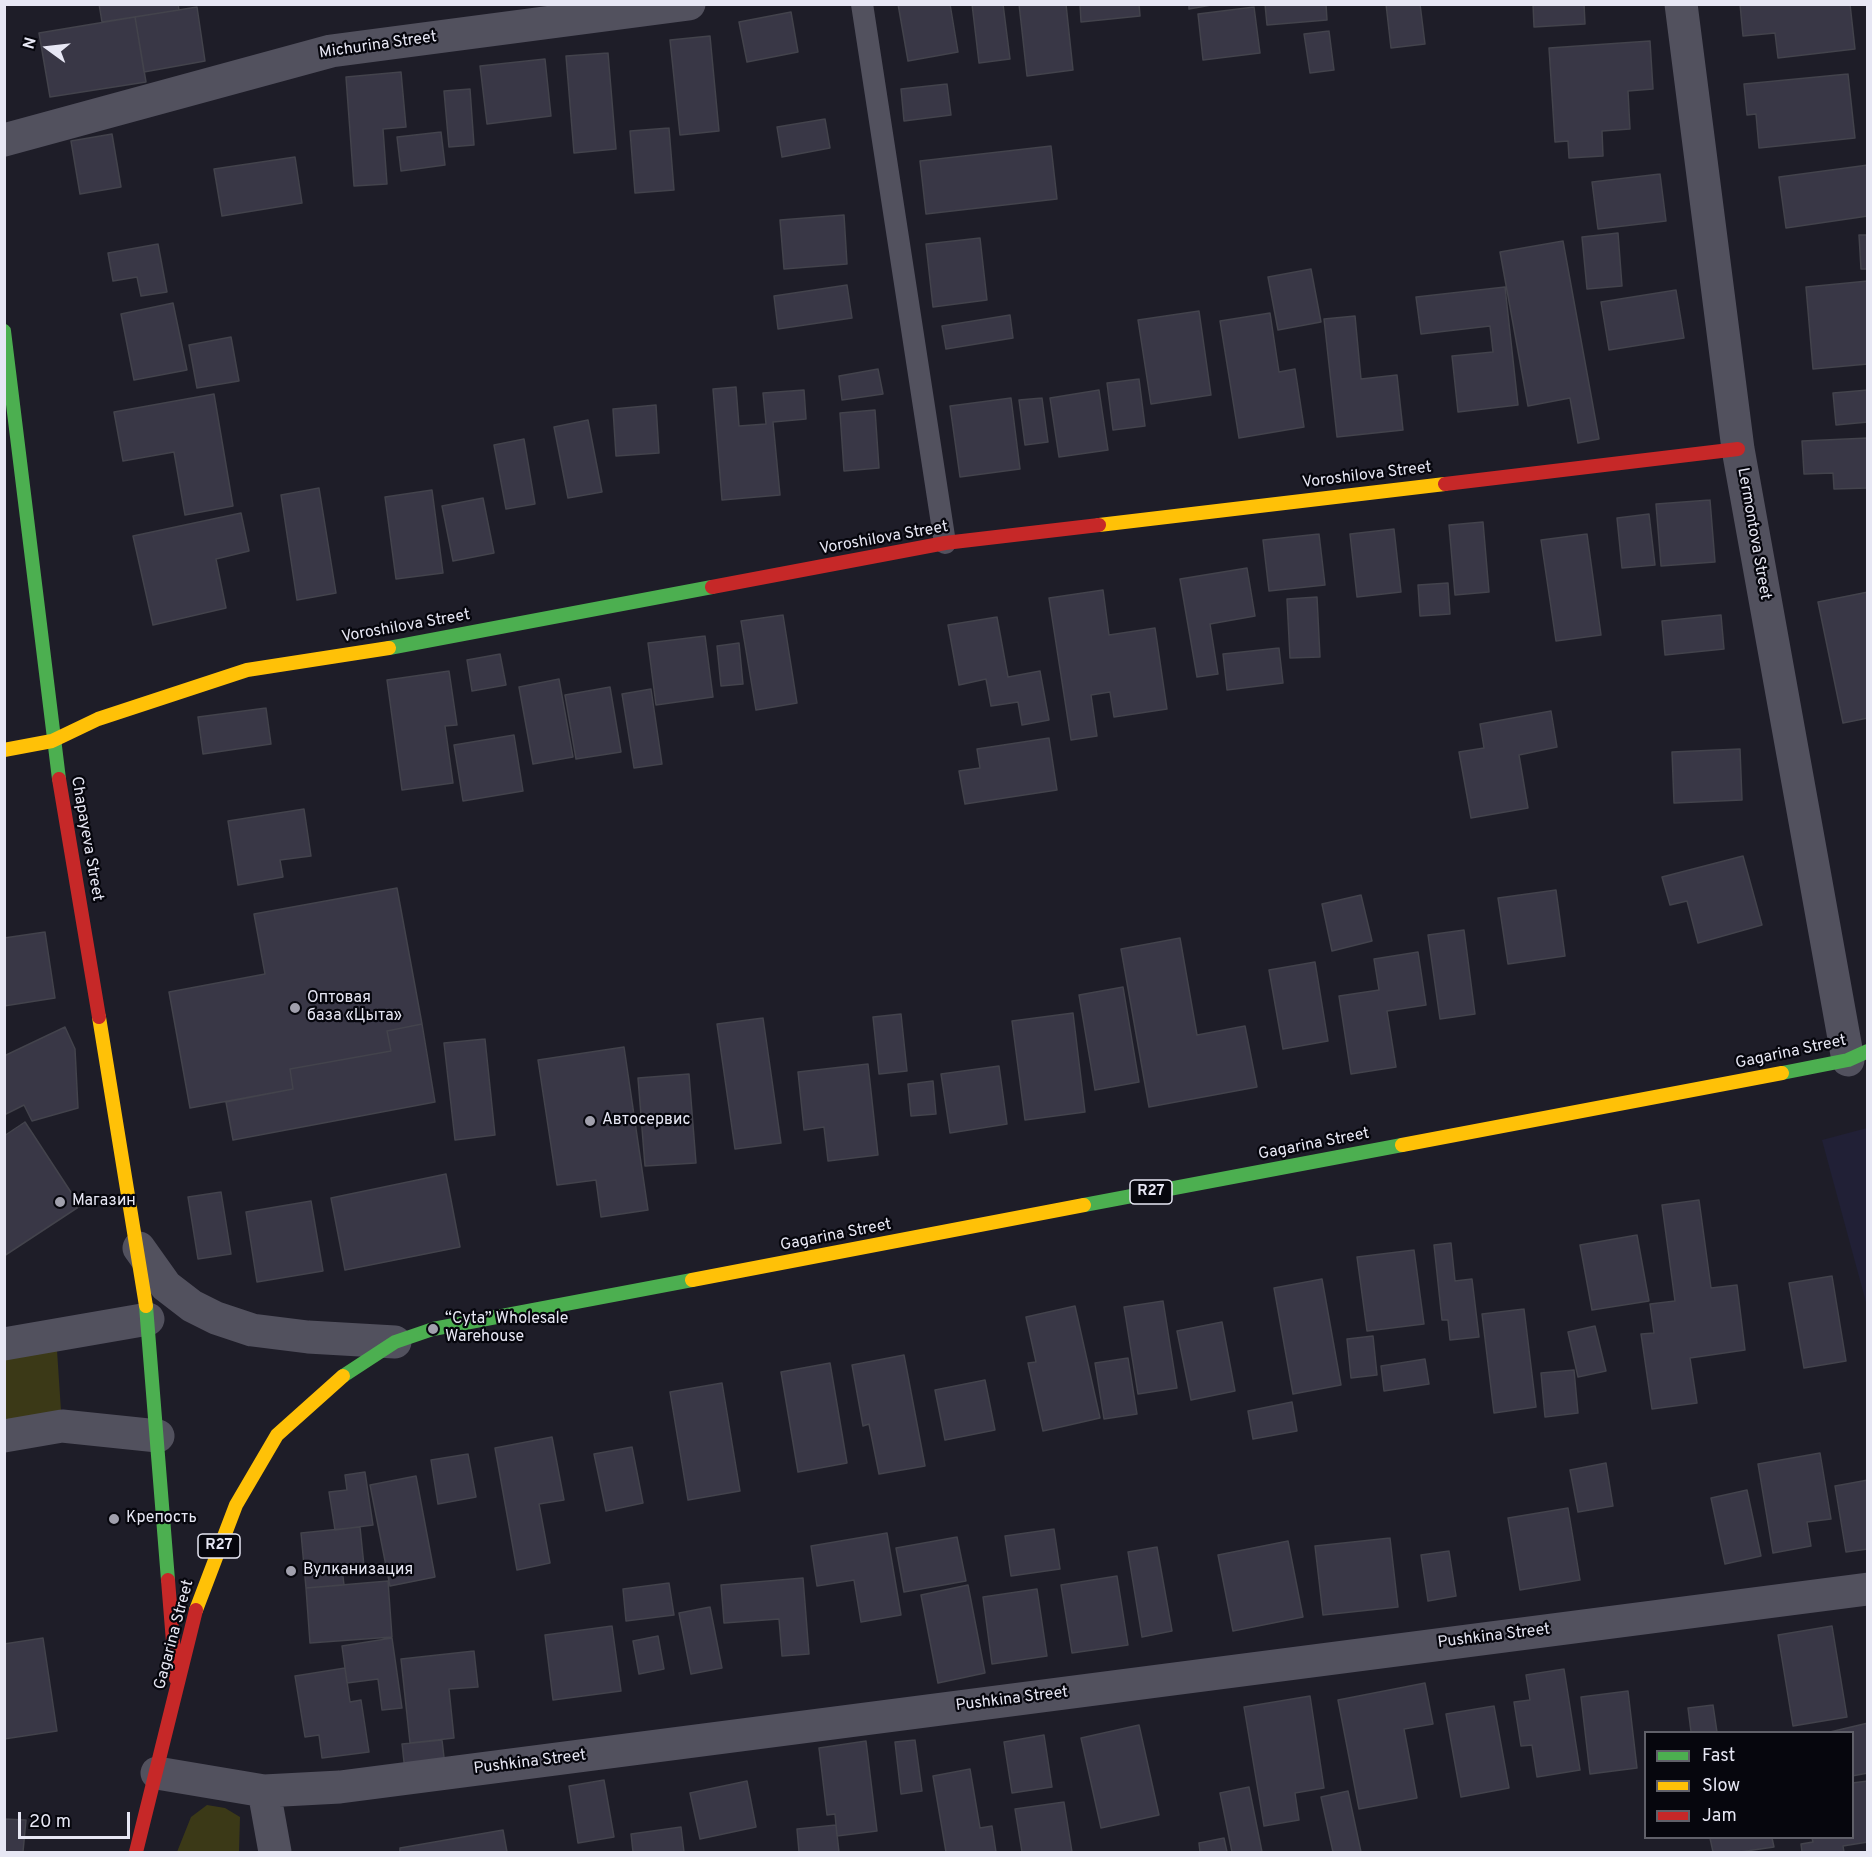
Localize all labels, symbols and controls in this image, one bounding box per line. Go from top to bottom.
north arrow [18,18,78,78]
street label: Michurina Street [318,28,438,64]
text: N [19,35,42,51]
street label: Voroshilova Street [1301,459,1433,493]
street label: Lermontova Street [1732,466,1774,602]
street label: Voroshilova Street [818,518,950,560]
street label: Voroshilova Street [340,606,472,648]
street label: Chapayeva Street [66,775,106,903]
place label: Оптовая база «Цыта» [307,989,402,1027]
marker: Оптовая база «Цыта» [288,1001,302,1015]
street label: Gagarina Street [1734,1032,1848,1074]
place label: Автосервис [602,1111,691,1131]
marker: Автосервис [583,1114,597,1128]
street label: Gagarina Street [1257,1125,1371,1165]
road number: R27 [1130,1180,1172,1204]
place label: Магазин [72,1192,136,1212]
marker: Магазин [53,1195,67,1209]
street label: Gagarina Street [779,1216,893,1256]
place label: “Cyta” Wholesale Warehouse [445,1310,568,1348]
marker: “Cyta” Wholesale Warehouse [426,1322,440,1336]
place label: Крепость [126,1509,197,1529]
marker: Крепость [107,1512,121,1526]
road number: R27 [198,1534,240,1558]
place label: Вулканизация [303,1561,413,1581]
marker: Вулканизация [284,1564,298,1578]
street label: Gagarina Street [151,1578,199,1692]
street label: Pushkina Street [1437,1621,1551,1653]
street label: Pushkina Street [955,1684,1069,1716]
legend [1644,1731,1854,1839]
text: Fast [1702,1745,1735,1768]
street label: Pushkina Street [473,1747,587,1779]
text: Slow [1702,1775,1740,1798]
scale bar [21,1800,134,1838]
text: Jam [1702,1805,1737,1828]
text: 20 m [29,1811,71,1834]

